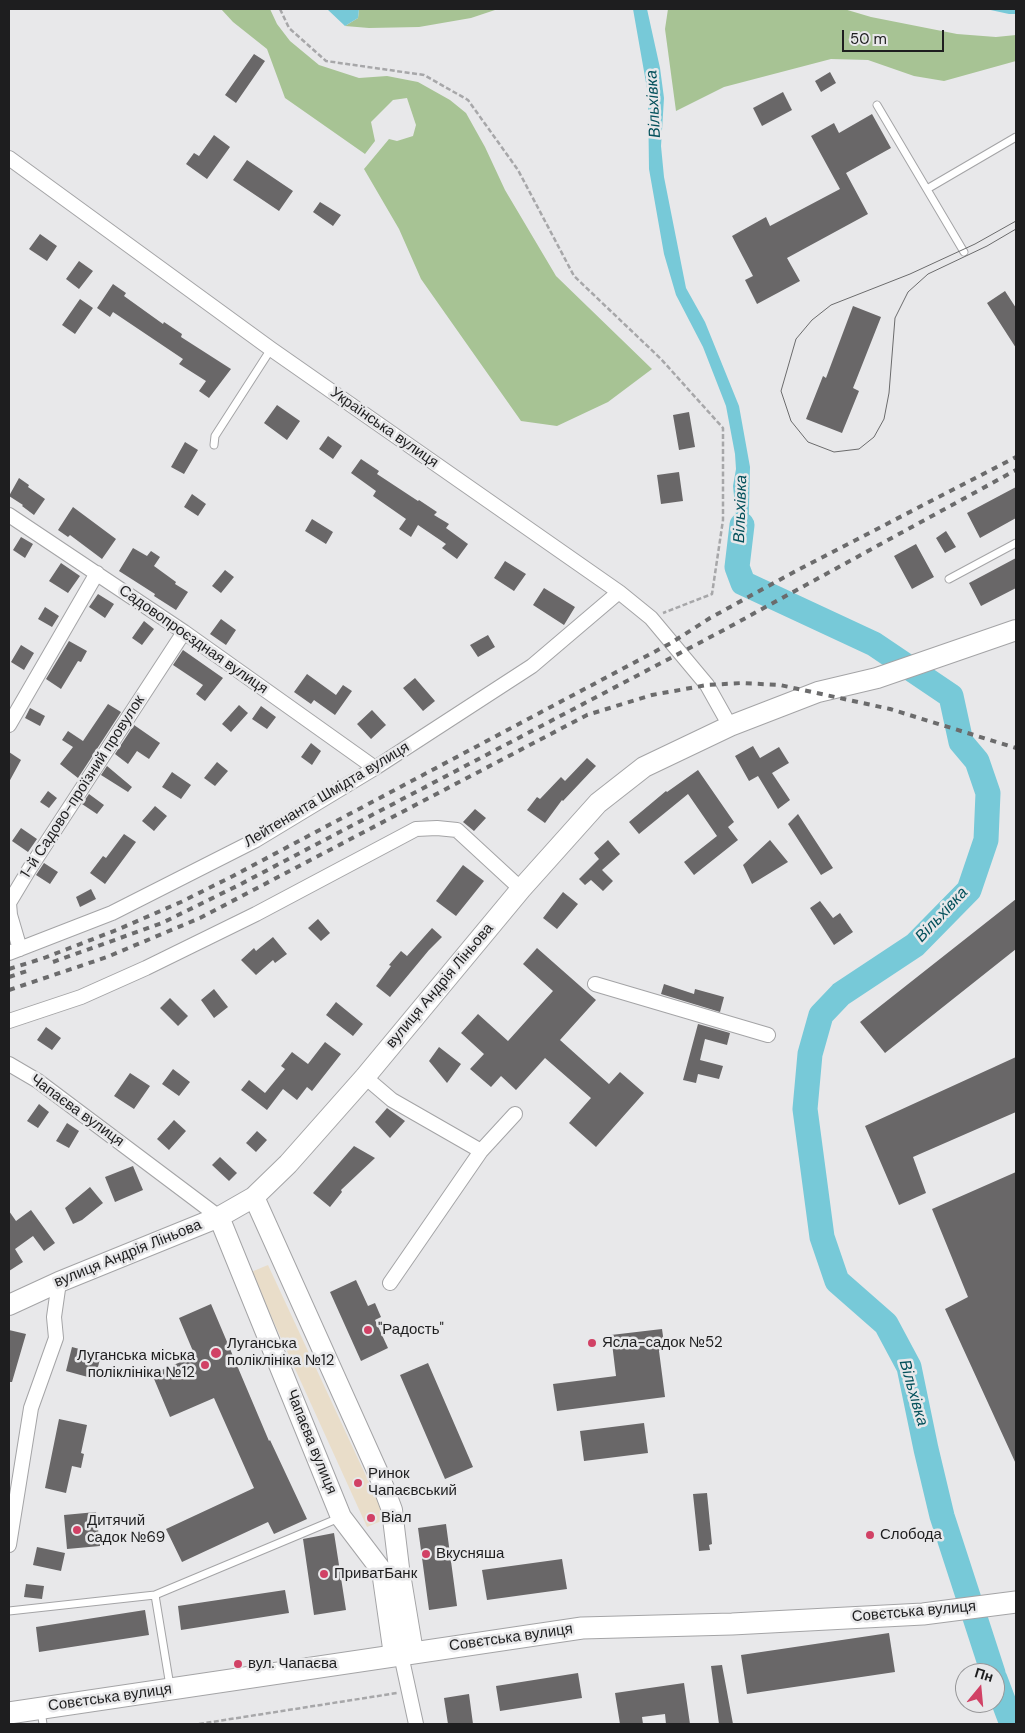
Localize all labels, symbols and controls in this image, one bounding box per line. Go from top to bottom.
scale bar [845,20,948,52]
text: 50 m [850,29,887,49]
water label: Вільхівка [643,70,665,138]
street label: Українська вулиця [327,384,441,472]
water label: Вільхівка [730,475,752,543]
street label: Садовопроєздная вулиця [115,582,271,698]
street label: 1-й Садово-проїзний провулок [17,692,149,882]
street label: Лейтенанта Шмідта вулиця [241,739,413,851]
water label: Вільхівка [912,884,972,946]
street label: вулиця Андрія Ліньова [383,920,497,1052]
street label: Чапаєва вулиця [27,1071,127,1151]
street label: вулиця Андрія Ліньова [52,1216,204,1292]
place label: "Радость" [378,1321,444,1339]
marker: "Радость" [362,1324,374,1336]
place label: Ясла-садок №52 [602,1334,723,1352]
place label: Луганська поліклініка №12 [227,1335,334,1370]
marker: Ясла-садок №52 [586,1337,598,1349]
marker: Луганська поліклініка №12 [209,1346,223,1360]
place label: Луганська міська поліклініка №12 [77,1347,195,1382]
water label: Вільхівка [894,1358,932,1428]
marker: Луганська міська поліклініка №12 [199,1359,211,1371]
street label: Чапаєва вулиця [282,1387,340,1497]
place label: Ринок Чапаєвський [368,1465,457,1500]
marker: Ринок Чапаєвський [352,1477,364,1489]
place label: Віал [381,1509,411,1527]
place label: Дитячий садок №69 [87,1512,165,1547]
marker: Віал [365,1512,377,1524]
marker: Дитячий садок №69 [71,1524,83,1536]
place label: Слобода [880,1526,942,1544]
marker: Слобода [864,1529,876,1541]
place label: Вкусняша [436,1545,504,1563]
marker: Вкусняша [420,1548,432,1560]
place label: ПриватБанк [334,1565,417,1583]
marker: ПриватБанк [318,1568,330,1580]
street label: Совєтська вулиця [851,1598,977,1626]
street label: Совєтська вулиця [448,1620,574,1656]
place label: вул. Чапаєва [248,1655,337,1673]
marker: вул. Чапаєва [232,1658,244,1670]
north arrow [955,1663,1005,1713]
text: Пн [973,1663,996,1686]
street label: Совєтська вулиця [47,1680,173,1716]

